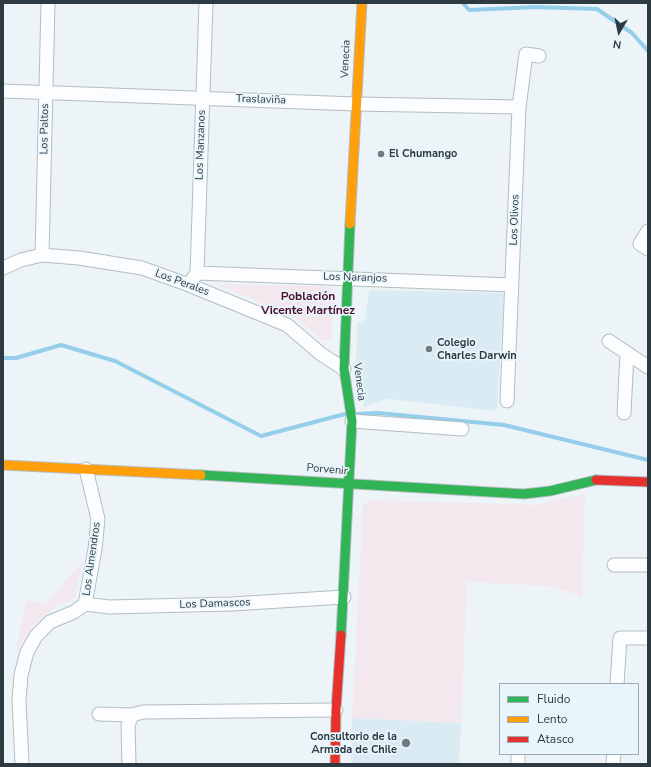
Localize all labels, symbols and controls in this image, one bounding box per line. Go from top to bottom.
north arrow [599,12,639,52]
text: N [612,36,622,52]
street label: Venecia [338,40,354,78]
street label: Traslaviña [236,93,286,107]
street label: Los Paltos [38,103,52,155]
street label: Los Manzanos [193,110,209,180]
place label: El Chumango [389,147,457,161]
marker: El Chumango [376,149,386,159]
street label: Los Olivos [508,194,522,246]
street label: Los Perales [153,267,211,299]
street label: Los Naranjos [323,270,387,286]
district label: Población Vicente Martínez [261,290,355,318]
place label: Colegio Charles Darwin [437,336,517,362]
marker: Colegio Charles Darwin [424,344,434,354]
street label: Venecia [350,362,368,402]
street label: Porvenir [306,462,348,478]
street label: Los Almendros [80,521,104,597]
street label: Los Damascos [179,596,251,612]
legend [499,683,639,755]
text: Fluido [537,691,570,707]
text: Lento [537,711,567,727]
place label: Consultorio de la Armada de Chile [310,730,397,756]
text: Atasco [537,731,574,747]
marker: Consultorio de la Armada de Chile [400,737,412,749]

